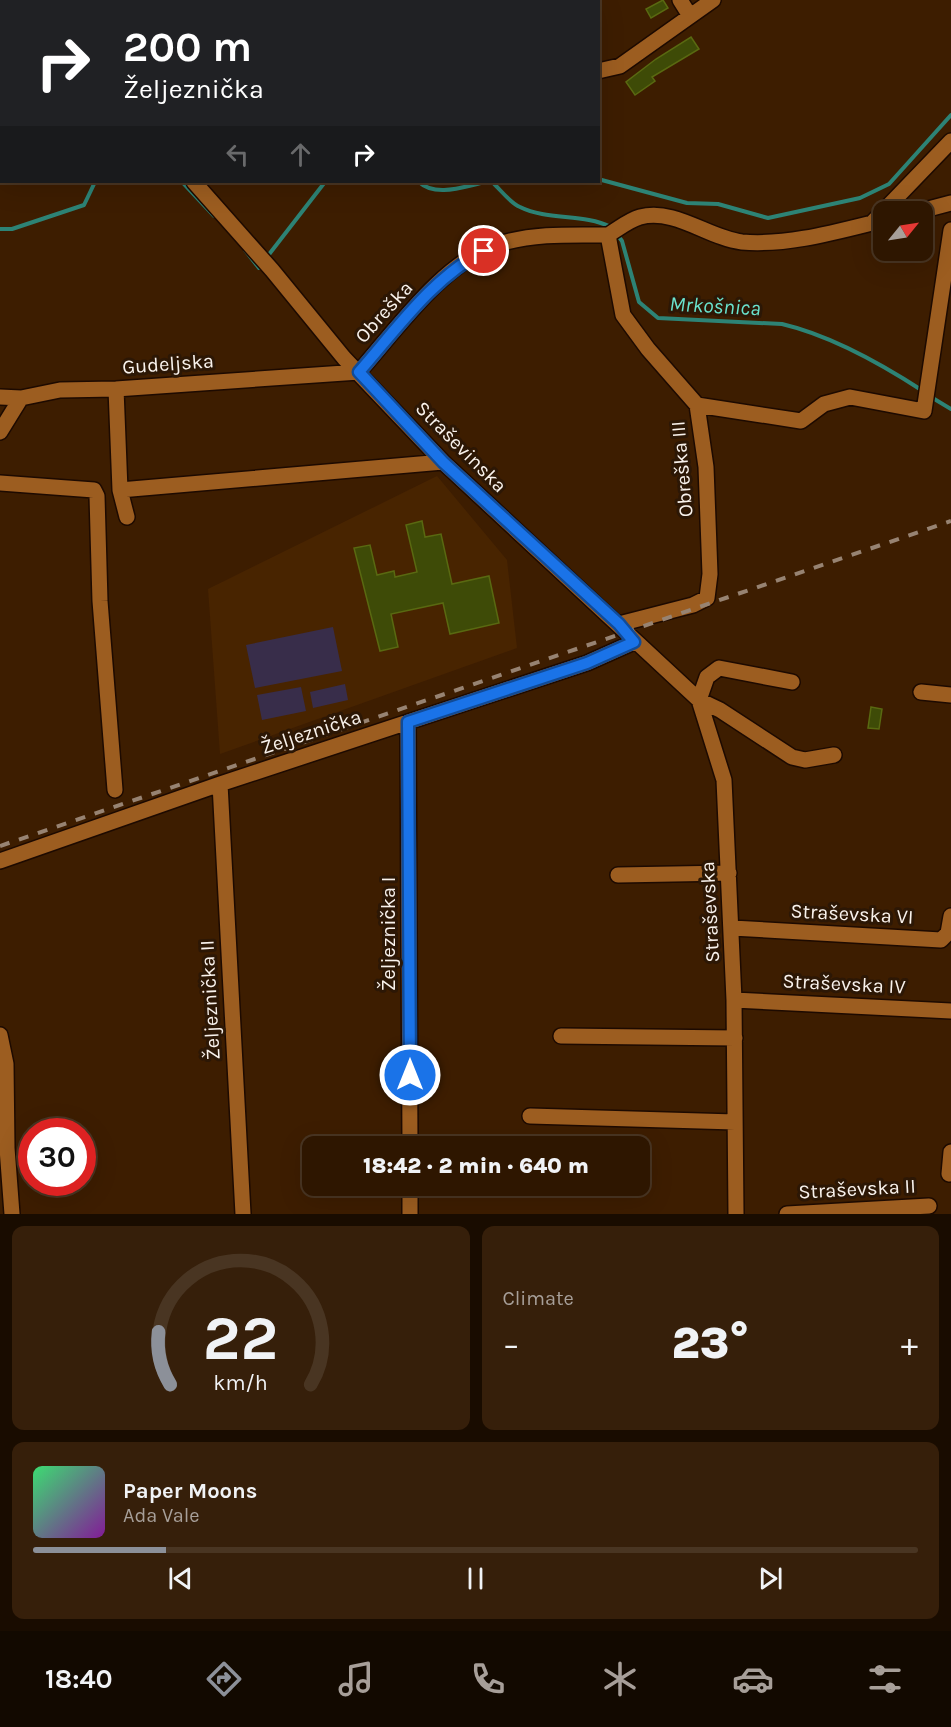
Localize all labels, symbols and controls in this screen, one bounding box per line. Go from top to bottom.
text: 200 m [123,22,252,72]
icon: right [24,24,102,102]
text: Željeznička [123,73,264,105]
icon: left [221,138,254,171]
icon: ahead [284,138,317,171]
icon: right [347,138,380,171]
north arrow [873,201,933,261]
map controls [873,201,933,261]
pin [458,225,509,276]
icon: arrive [467,234,500,267]
street label: Obreška [350,276,418,348]
water label: Mrkošnica [669,292,761,320]
street label: Gudeljska [121,349,215,379]
street label: Straševinska [411,397,511,497]
street label: Obreška III [666,420,698,518]
street label: Željeznička [258,704,364,759]
street label: Straševska [696,861,724,963]
street label: Željeznička I [376,877,400,991]
street label: Straševska VI [790,899,914,929]
street label: Željeznička II [194,939,225,1061]
street label: Straševska IV [782,969,906,999]
position arrow [378,1043,442,1107]
speed limit sign: 30 [18,1118,96,1196]
text: 18:42 · 2 min · 640 m [363,1153,589,1179]
street label: Straševska II [798,1174,916,1204]
text: Climate [503,1287,574,1310]
text: 22 [203,1302,278,1375]
text: 23° [671,1317,749,1369]
text: − [503,1325,520,1363]
text: + [901,1325,918,1363]
text: km/h [214,1370,268,1395]
text: Paper Moons [123,1478,257,1504]
text: Ada Vale [123,1504,200,1527]
icon: previous [164,1562,197,1595]
icon: pause [459,1562,492,1595]
icon: next [754,1562,787,1595]
icon: directions [203,1658,245,1700]
icon: music [335,1658,377,1700]
icon: phone [467,1658,509,1700]
icon: climate [599,1658,641,1700]
icon: car [732,1658,774,1700]
icon: filters [864,1658,906,1700]
text: 18:40 [45,1663,113,1695]

